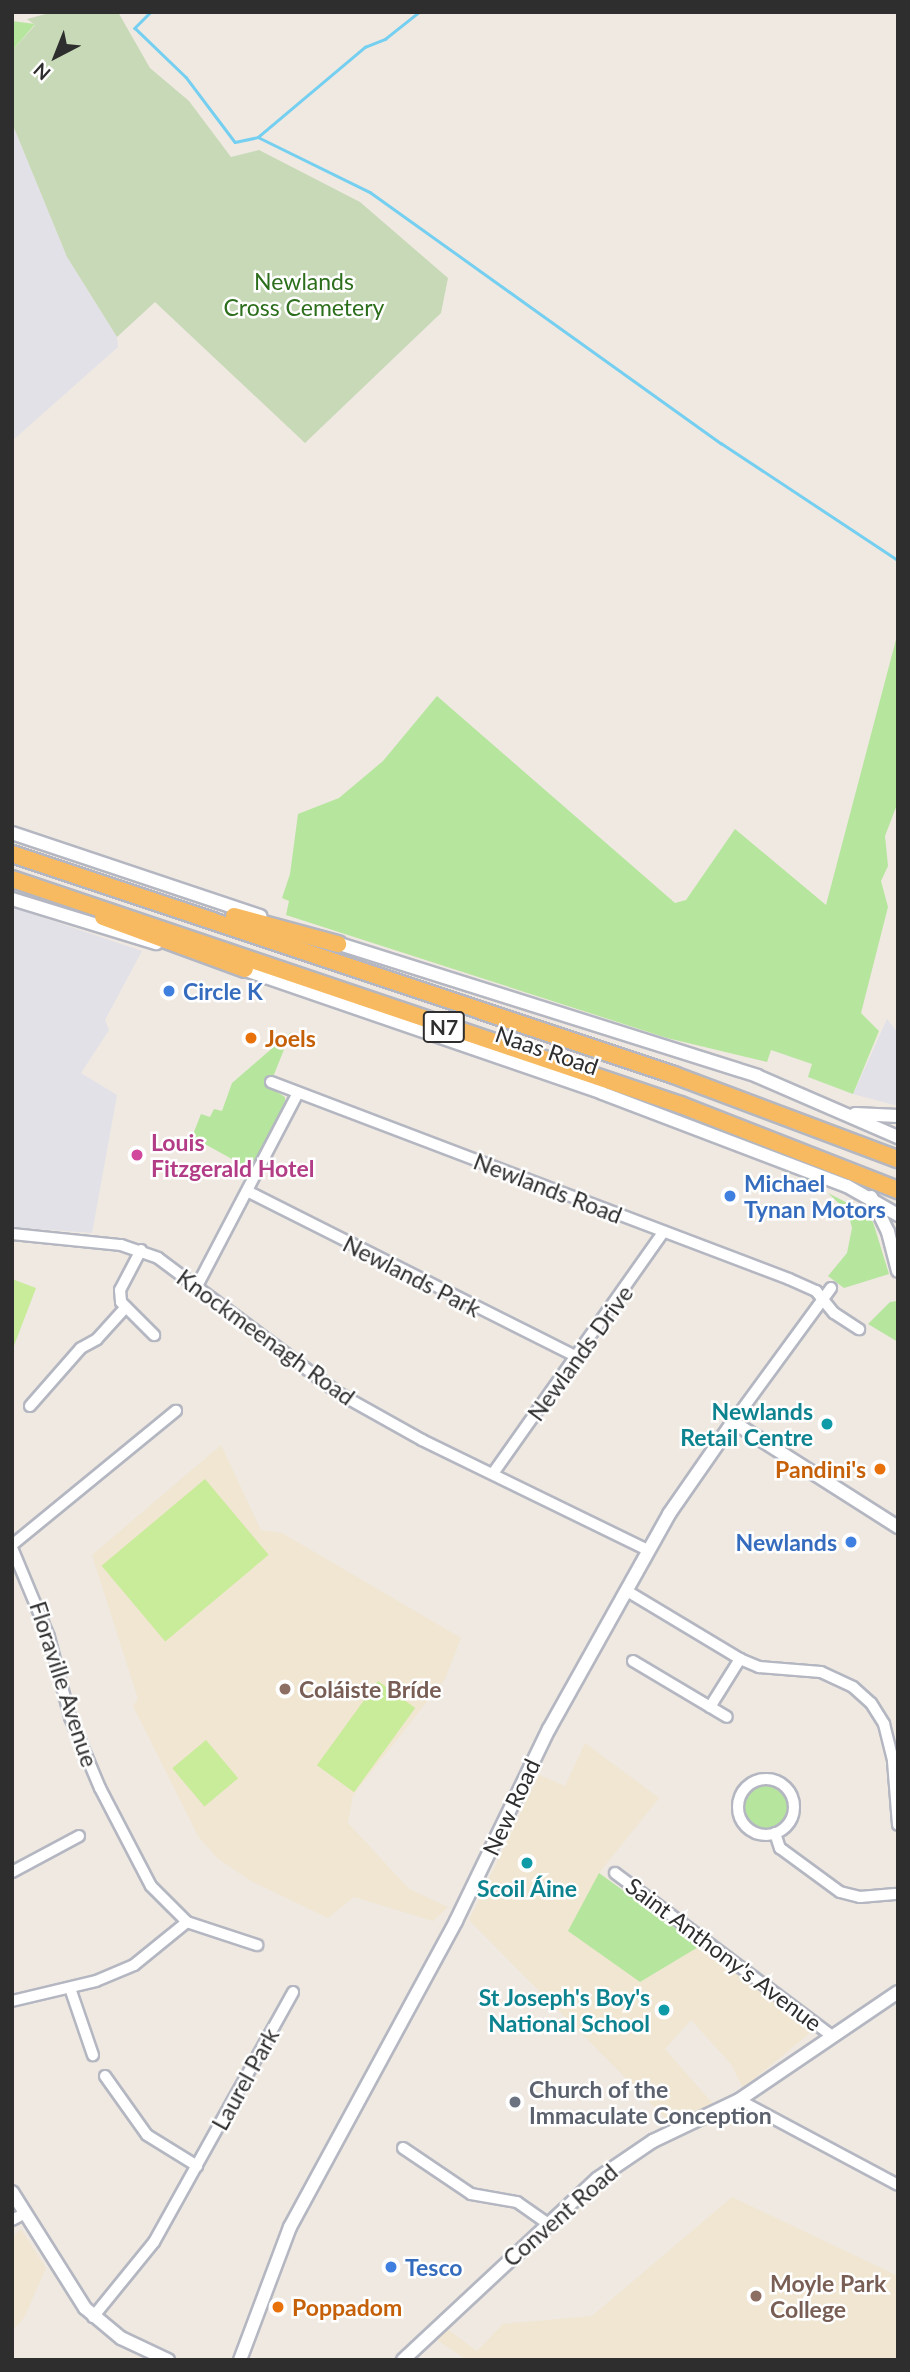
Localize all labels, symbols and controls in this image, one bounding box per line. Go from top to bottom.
north arrow [21,21,91,91]
text: N [28,59,55,85]
park label: Newlands Cross Cemetery [224,267,384,321]
place label: Circle K [183,977,263,1005]
marker: Circle K [161,983,177,999]
road number: N7 [421,1010,467,1044]
street label: Naas Road [492,1020,602,1080]
place label: Joels [265,1024,316,1052]
marker: Joels [243,1030,259,1046]
place label: Louis Fitzgerald Hotel [151,1128,314,1182]
marker: Louis Fitzgerald Hotel [129,1147,145,1163]
street label: Newlands Road [470,1147,626,1229]
place label: Michael Tynan Motors [744,1169,886,1223]
marker: Michael Tynan Motors [722,1188,738,1204]
street label: Newlands Park [339,1230,485,1322]
street label: Knockmeenagh Road [172,1263,360,1411]
street label: Newlands Drive [522,1280,638,1426]
place label: Newlands Retail Centre [680,1397,813,1451]
marker: Newlands Retail Centre [819,1416,835,1432]
place label: Pandini's [775,1455,866,1483]
marker: Pandini's [872,1461,888,1477]
place label: Newlands [736,1528,837,1556]
marker: Newlands [843,1534,859,1550]
street label: Floraville Avenue [24,1597,104,1771]
place label: Coláiste Bríde [299,1675,442,1703]
marker: Coláiste Bríde [277,1681,293,1697]
street label: New Road [476,1754,546,1860]
marker: Scoil Áine [519,1855,535,1871]
street label: Saint Anthony's Avenue [620,1871,828,2037]
place label: Scoil Áine [477,1874,577,1902]
place label: St Joseph's Boy's National School [478,1983,650,2037]
marker: St Joseph's Boy's National School [656,2002,672,2018]
street label: Laurel Park [206,2023,284,2135]
place label: Church of the Immaculate Conception [529,2075,772,2129]
marker: Church of the Immaculate Conception [507,2094,523,2110]
street label: Convent Road [497,2158,623,2272]
place label: Tesco [405,2253,463,2281]
marker: Tesco [383,2259,399,2275]
place label: Moyle Park College [770,2269,886,2323]
marker: Moyle Park College [748,2288,764,2304]
place label: Poppadom [292,2293,402,2321]
marker: Poppadom [270,2299,286,2315]

